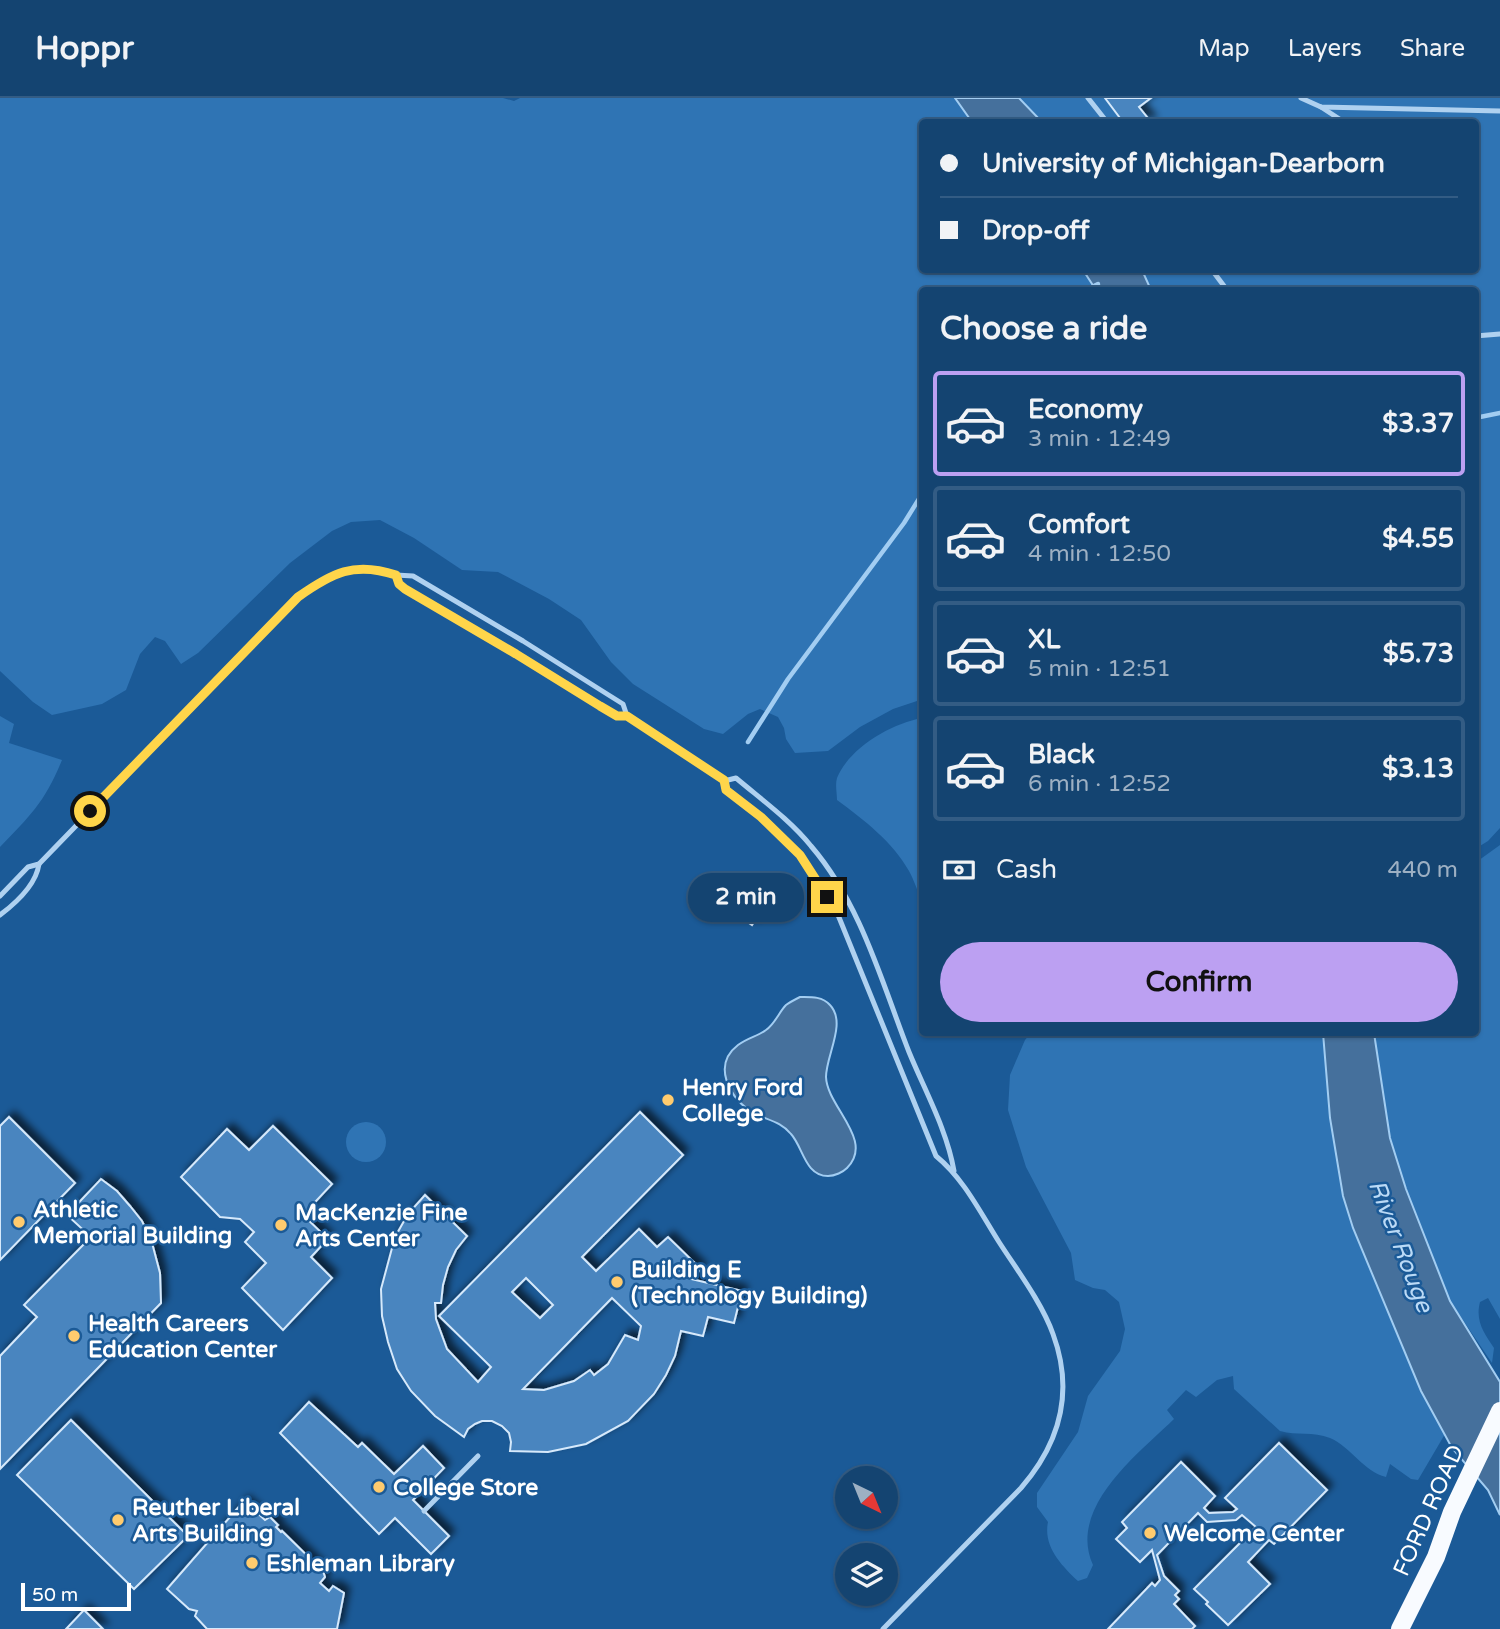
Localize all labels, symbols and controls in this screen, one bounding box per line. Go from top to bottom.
text: Hoppr [35,29,134,68]
text: Map [1198,34,1250,63]
text: Layers [1288,34,1362,63]
text: Share [1400,34,1465,63]
text: University of Michigan-Dearborn [982,148,1385,179]
text: Drop-off [982,215,1089,246]
text: Choose a ride [940,310,1147,348]
icon: car [944,392,1007,455]
text: Economy [1028,394,1143,425]
text: $3.37 [1382,408,1454,439]
text: 3 min · 12:49 [1028,425,1171,453]
icon: car [944,507,1007,570]
text: Comfort [1028,509,1130,540]
text: $4.55 [1382,523,1454,554]
text: 4 min · 12:50 [1028,540,1171,568]
icon: car [944,622,1007,685]
text: XL [1028,624,1060,655]
text: $5.73 [1383,638,1454,669]
text: 5 min · 12:51 [1028,655,1171,683]
icon: car [944,737,1007,800]
text: Black [1028,739,1095,770]
text: $3.13 [1382,753,1454,784]
text: 6 min · 12:52 [1028,770,1171,798]
route start [74,795,106,827]
icon: cash [940,851,978,889]
text: Cash [996,854,1057,885]
text: 440 m [1388,856,1458,884]
callout: 2 min [687,872,802,922]
route end [811,881,843,913]
text: 2 min [715,883,777,911]
button: Confirm [940,942,1458,1022]
place label: Henry Ford College [682,1074,803,1128]
marker: Henry Ford College [660,1092,676,1108]
water label: River Rouge [1362,1176,1440,1318]
place label: Athletic Memorial Building [33,1196,232,1250]
place label: MacKenzie Fine Arts Center [295,1199,468,1253]
marker: Athletic Memorial Building [11,1214,27,1230]
marker: MacKenzie Fine Arts Center [273,1217,289,1233]
place label: Building E (Technology Building) [631,1256,867,1310]
marker: Building E (Technology Building) [609,1274,625,1290]
place label: Health Careers Education Center [88,1310,278,1364]
marker: Health Careers Education Center [66,1328,82,1344]
street label: FORD ROAD [1387,1440,1470,1580]
north arrow [835,1466,898,1530]
map controls [835,1466,898,1606]
place label: College Store [393,1474,538,1502]
marker: College Store [371,1479,387,1495]
place label: Reuther Liberal Arts Building [132,1494,300,1548]
marker: Reuther Liberal Arts Building [110,1512,126,1528]
place label: Welcome Center [1164,1520,1345,1548]
marker: Welcome Center [1142,1525,1158,1541]
button: layers [835,1543,898,1606]
place label: Eshleman Library [266,1550,455,1578]
marker: Eshleman Library [244,1555,260,1571]
scale bar [21,1580,131,1612]
text: 50 m [32,1584,78,1606]

